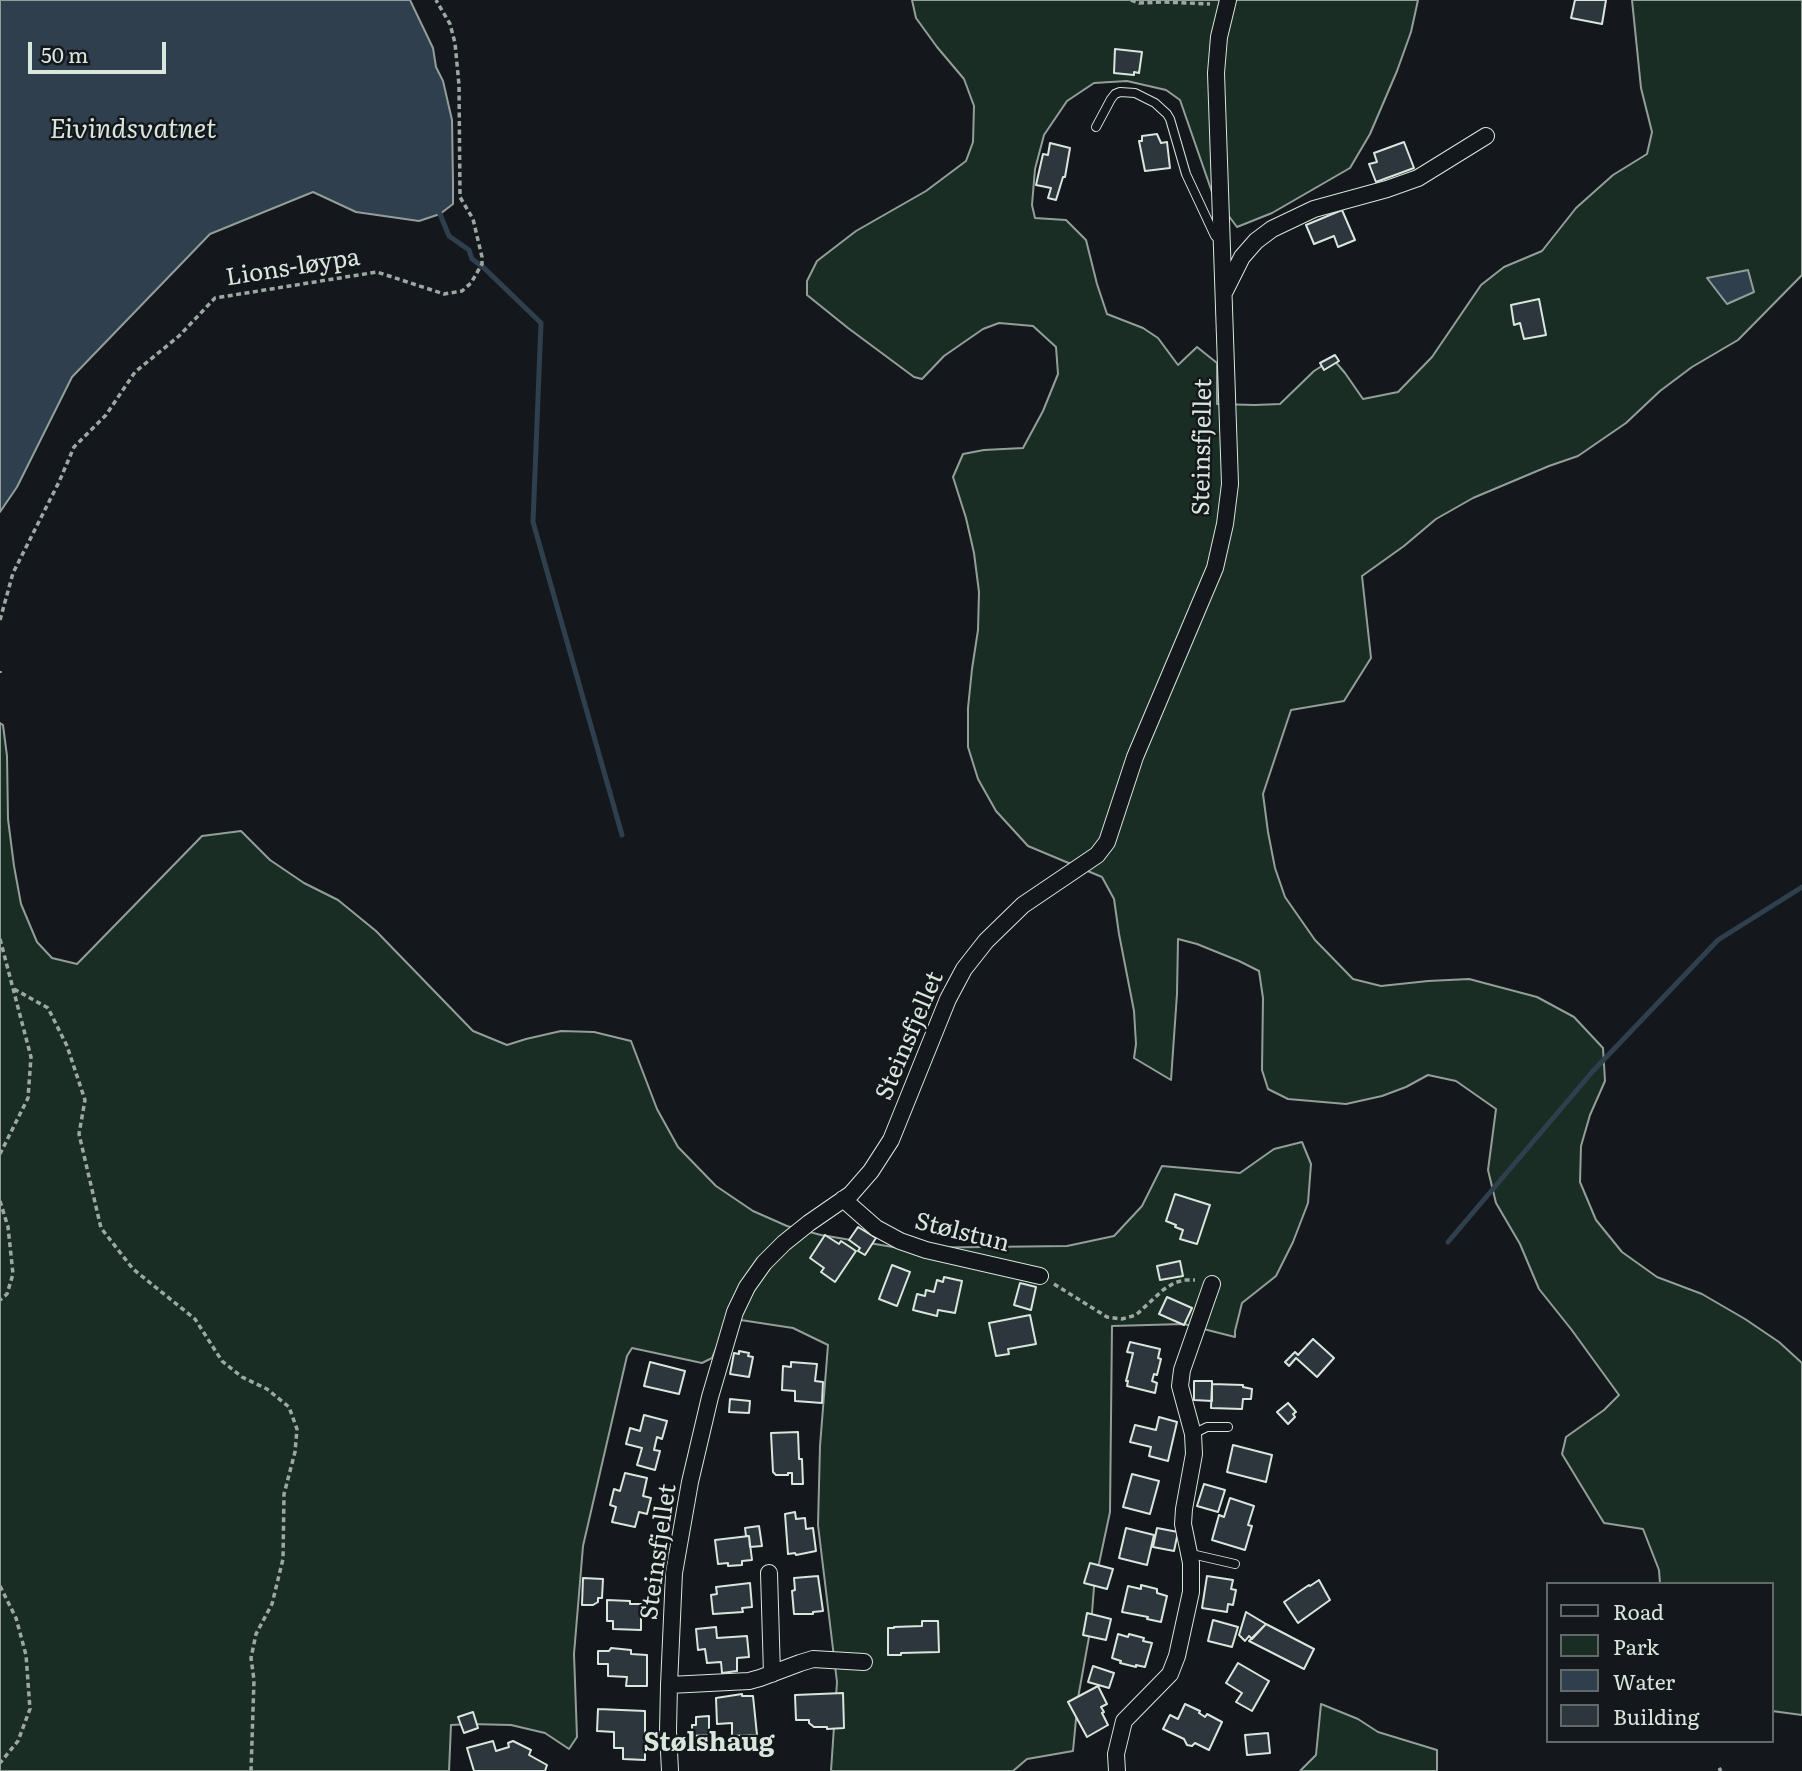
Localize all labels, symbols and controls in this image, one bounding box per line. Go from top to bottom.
scale bar [32,28,170,72]
text: 50 m [41,38,88,69]
water label: Eivindsvatnet [50,114,216,146]
street label: Lions-løypa [224,243,362,293]
street label: Steinsfjellet [1187,378,1219,516]
street label: Steinsfjellet [870,967,950,1105]
street label: Stølstun [912,1207,1012,1259]
street label: Steinsfjellet [635,1482,683,1622]
legend [1546,1582,1774,1743]
text: Road [1613,1595,1664,1626]
text: Park [1613,1630,1659,1661]
text: Water [1613,1665,1675,1696]
text: Building [1613,1700,1699,1731]
district label: Stølshaug [644,1727,774,1759]

